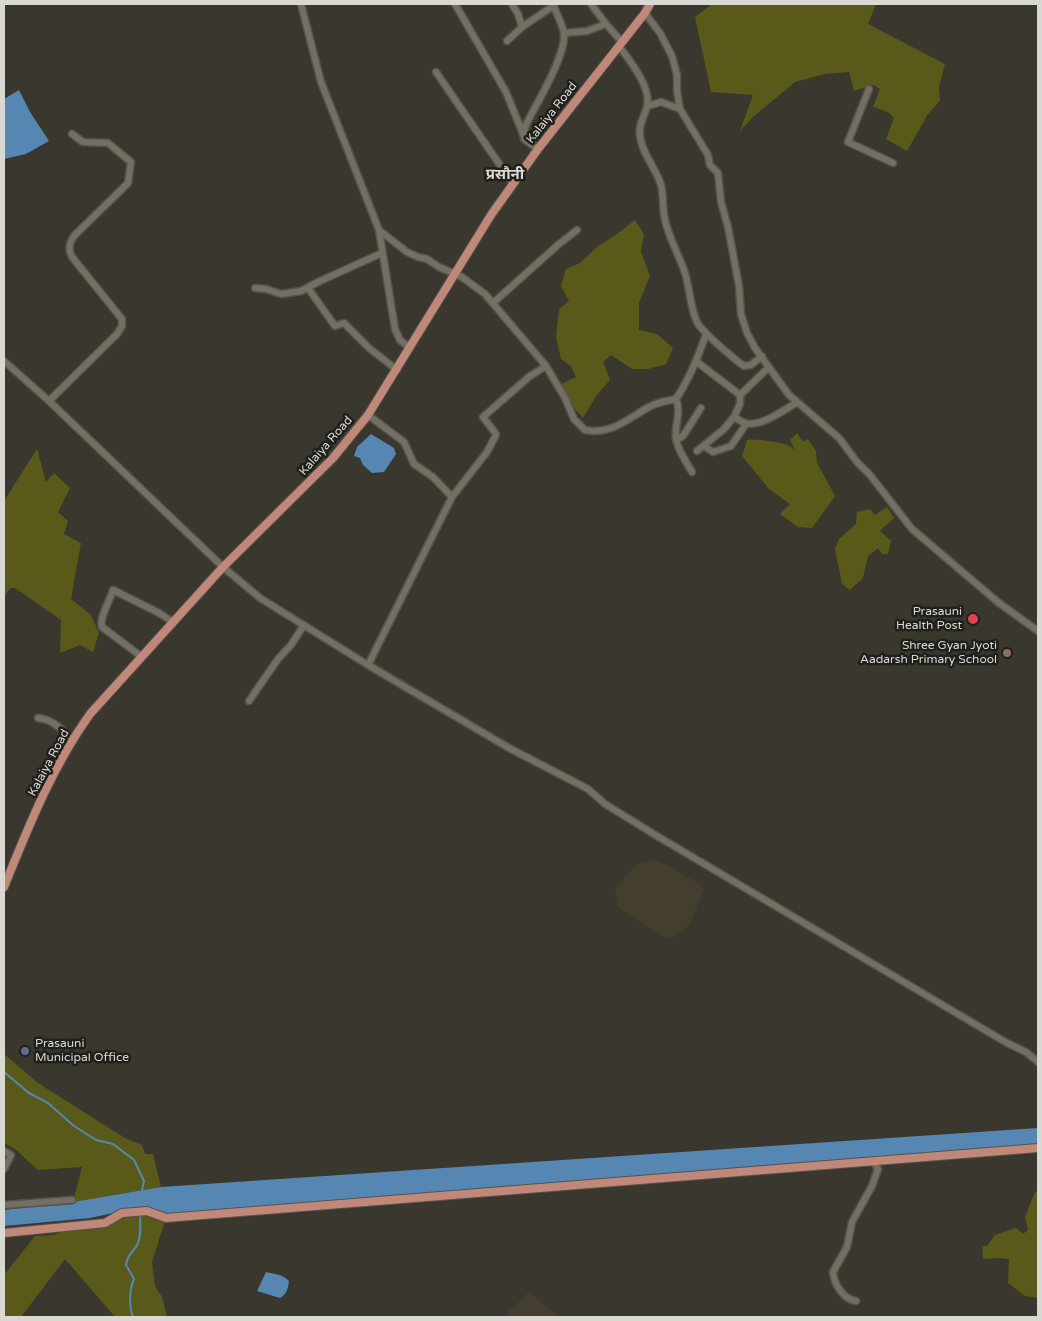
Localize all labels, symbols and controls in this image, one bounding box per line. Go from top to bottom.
street label: Kalaiya Road [524,79,580,147]
district label: प्रसौनी [486,166,524,184]
street label: Kalaiya Road [296,413,356,479]
place label: Prasauni Health Post [896,605,962,633]
marker: Prasauni Health Post [966,612,980,626]
place label: Shree Gyan Jyoti Aadarsh Primary School [860,639,997,667]
marker: Shree Gyan Jyoti Aadarsh Primary School [1001,647,1013,659]
street label: Kalaiya Road [25,727,73,799]
place label: Prasauni Municipal Office [35,1037,129,1065]
marker: Prasauni Municipal Office [19,1045,31,1057]

